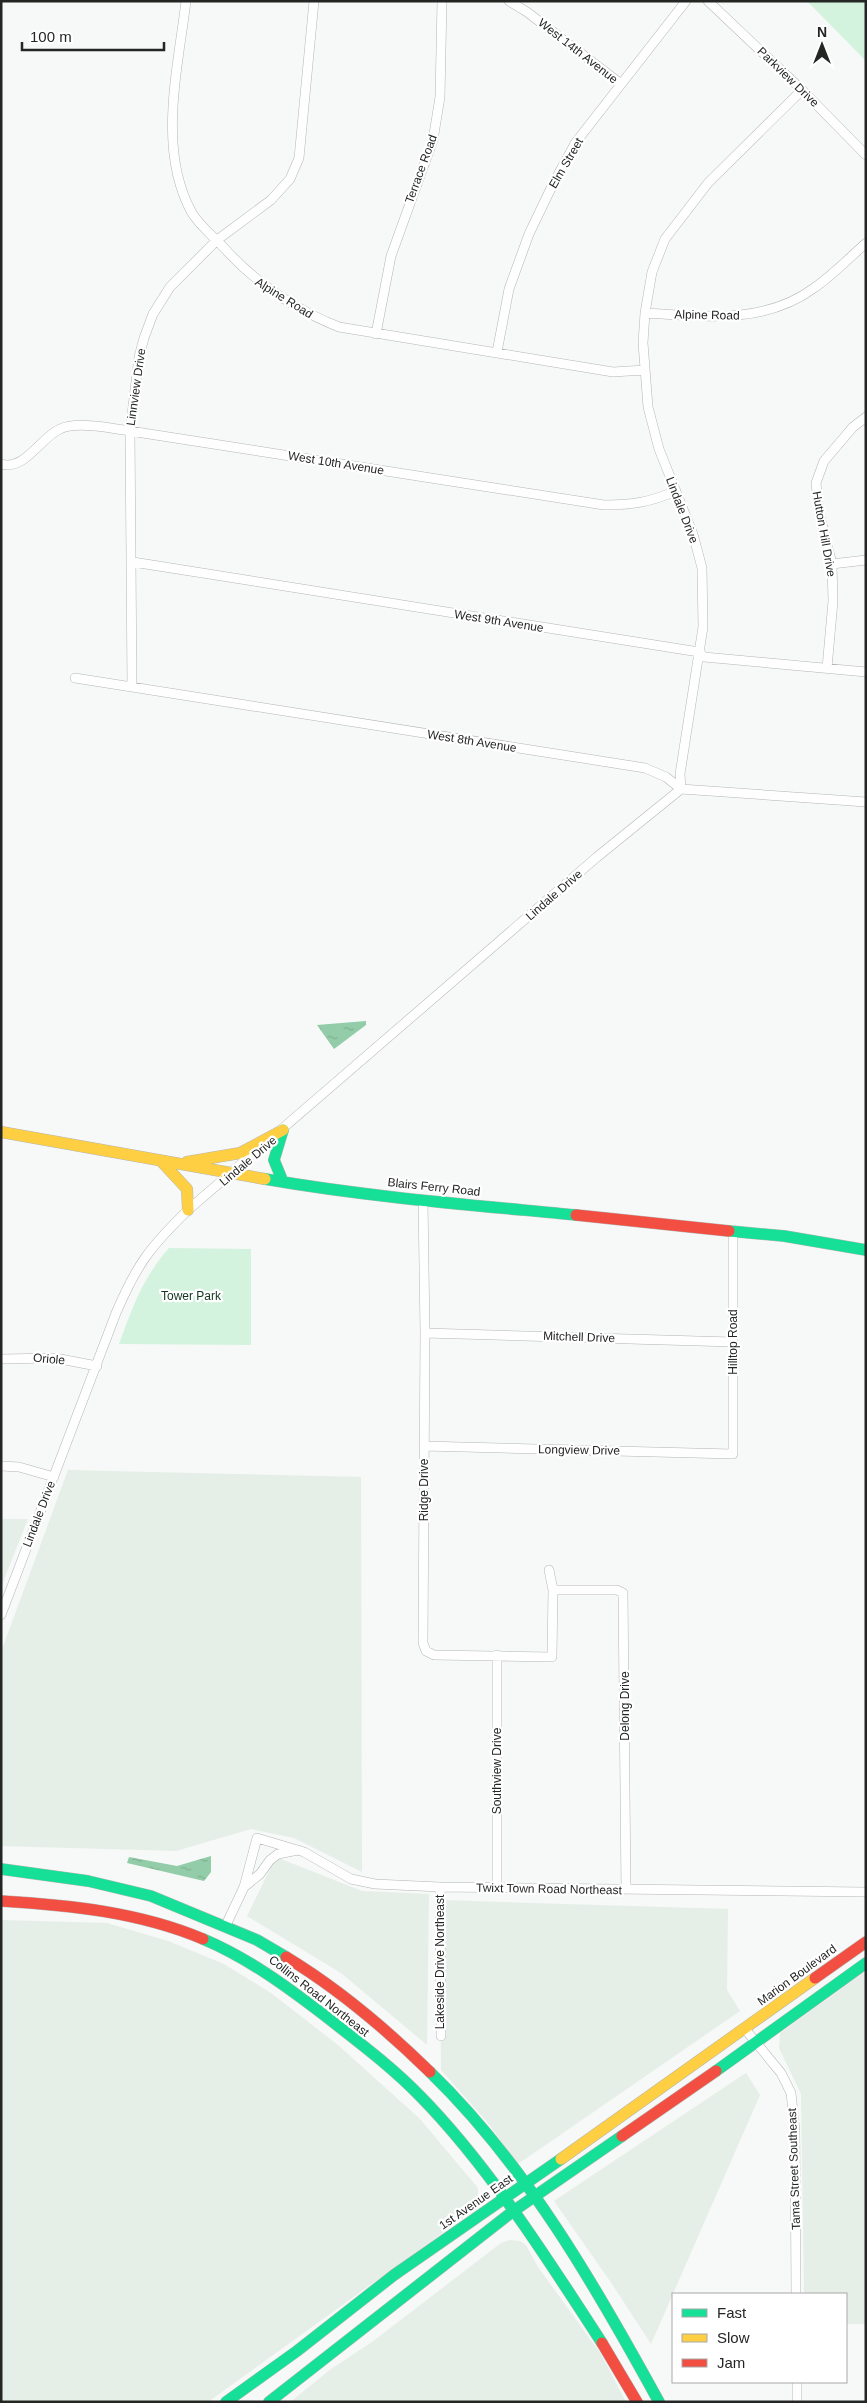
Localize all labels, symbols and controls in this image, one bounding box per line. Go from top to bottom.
street label: West 14th Avenue [535,16,621,87]
scale bar [22,20,165,52]
north arrow [797,20,847,70]
text: N [817,24,827,40]
text: 100 m [30,28,72,45]
street label: Parkview Drive [754,44,822,110]
street label: Terrace Road [402,133,440,205]
street label: Elm Street [546,135,586,191]
street label: Alpine Road [253,275,315,321]
street label: Alpine Road [674,307,740,323]
street label: Linnview Drive [124,347,148,427]
street label: West 10th Avenue [287,449,385,478]
street label: Lindale Drive [663,475,701,546]
street label: Hutton Hill Drive [810,490,838,578]
street label: West 9th Avenue [453,607,545,635]
street label: West 8th Avenue [426,727,518,755]
street label: Lindale Drive [523,867,585,923]
street label: Lindale Drive [217,1133,280,1189]
street label: Blairs Ferry Road [387,1175,481,1199]
park label: Tower Park [161,1289,222,1303]
street label: Hilltop Road [726,1309,740,1375]
street label: Mitchell Drive [543,1329,616,1345]
street label: Oriole [32,1351,66,1367]
street label: Longview Drive [538,1442,620,1458]
street label: Ridge Drive [417,1458,431,1521]
street label: Lindale Drive [20,1478,58,1549]
street label: Delong Drive [618,1671,632,1741]
street label: Southview Drive [490,1727,504,1814]
street label: Twixt Town Road Northeast [476,1881,623,1897]
street label: Lakeside Drive Northeast [433,1894,447,2029]
street label: Marion Boulevard [755,1942,839,2008]
street label: Collins Road Northeast [266,1952,372,2040]
street label: Tama Street Southeast [785,2107,803,2230]
street label: 1st Avenue East [437,2171,516,2233]
legend [672,2293,847,2383]
text: Fast [717,2304,747,2321]
text: Slow [717,2329,750,2346]
text: Jam [717,2354,745,2371]

